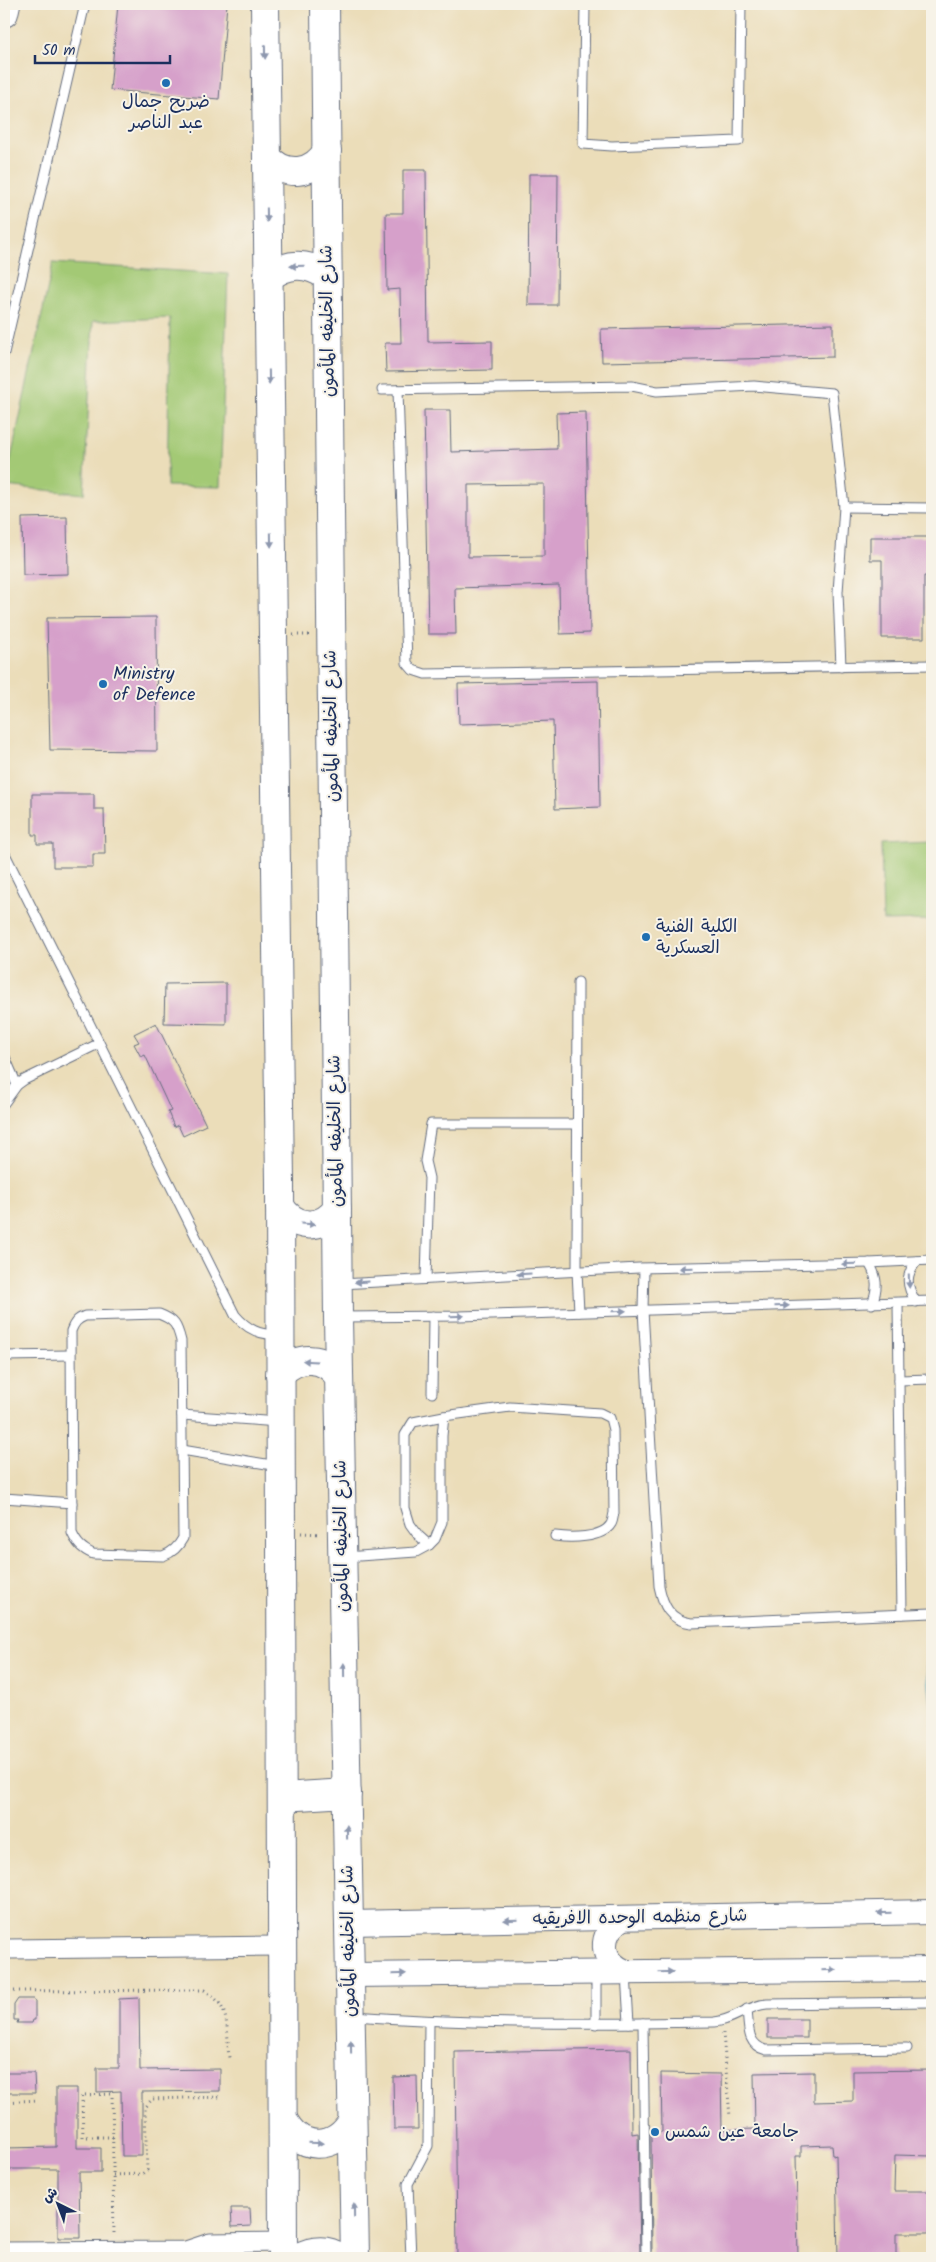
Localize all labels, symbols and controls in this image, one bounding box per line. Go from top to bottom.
scale bar [35,32,170,64]
text: 50 m [42,39,76,63]
one-way arrow [261,45,269,61]
marker: ضريح جمال عبد الناصر [160,77,172,89]
place label: ضريح جمال عبد الناصر [122,88,210,138]
one-way arrow [263,207,271,223]
street label: شارع الخليفه المأمون [312,245,344,397]
one-way arrow [289,262,305,270]
one-way arrow [265,370,273,386]
one-way arrow [268,532,276,548]
street label: شارع الخليفه المأمون [316,650,348,802]
place label: Ministry of Defence [113,660,195,710]
marker: Ministry of Defence [97,678,109,690]
place label: الكلية الفنية العسكرية [656,913,737,963]
marker: الكلية الفنية العسكرية [640,931,652,943]
street label: شارع الخليفه المأمون [320,1055,352,1207]
one-way arrow [300,1220,316,1228]
one-way arrow [840,1260,856,1268]
one-way arrow [678,1264,694,1272]
one-way arrow [516,1270,532,1278]
one-way arrow [905,1273,913,1289]
one-way arrow [353,1279,369,1287]
one-way arrow [774,1302,790,1310]
one-way arrow [612,1307,628,1315]
one-way arrow [449,1312,465,1320]
one-way arrow [302,1356,318,1364]
street label: شارع الخليفه المأمون [326,1460,358,1612]
one-way arrow [340,1661,348,1677]
one-way arrow [343,1824,351,1840]
street label: شارع الخليفه المأمون [333,1865,365,2017]
street label: شارع منظمه الوحده الافريقيه [532,1902,748,1934]
one-way arrow [875,1909,891,1917]
one-way arrow [503,1916,519,1924]
one-way arrow [821,1966,837,1974]
one-way arrow [658,1968,674,1976]
one-way arrow [391,1970,407,1978]
one-way arrow [347,2039,355,2055]
place label: جامعة عين شمس [665,2118,799,2147]
marker: جامعة عين شمس [649,2126,661,2138]
one-way arrow [309,2139,325,2147]
north arrow [32,2180,82,2230]
text: ش [37,2182,63,2208]
one-way arrow [350,2201,358,2217]

